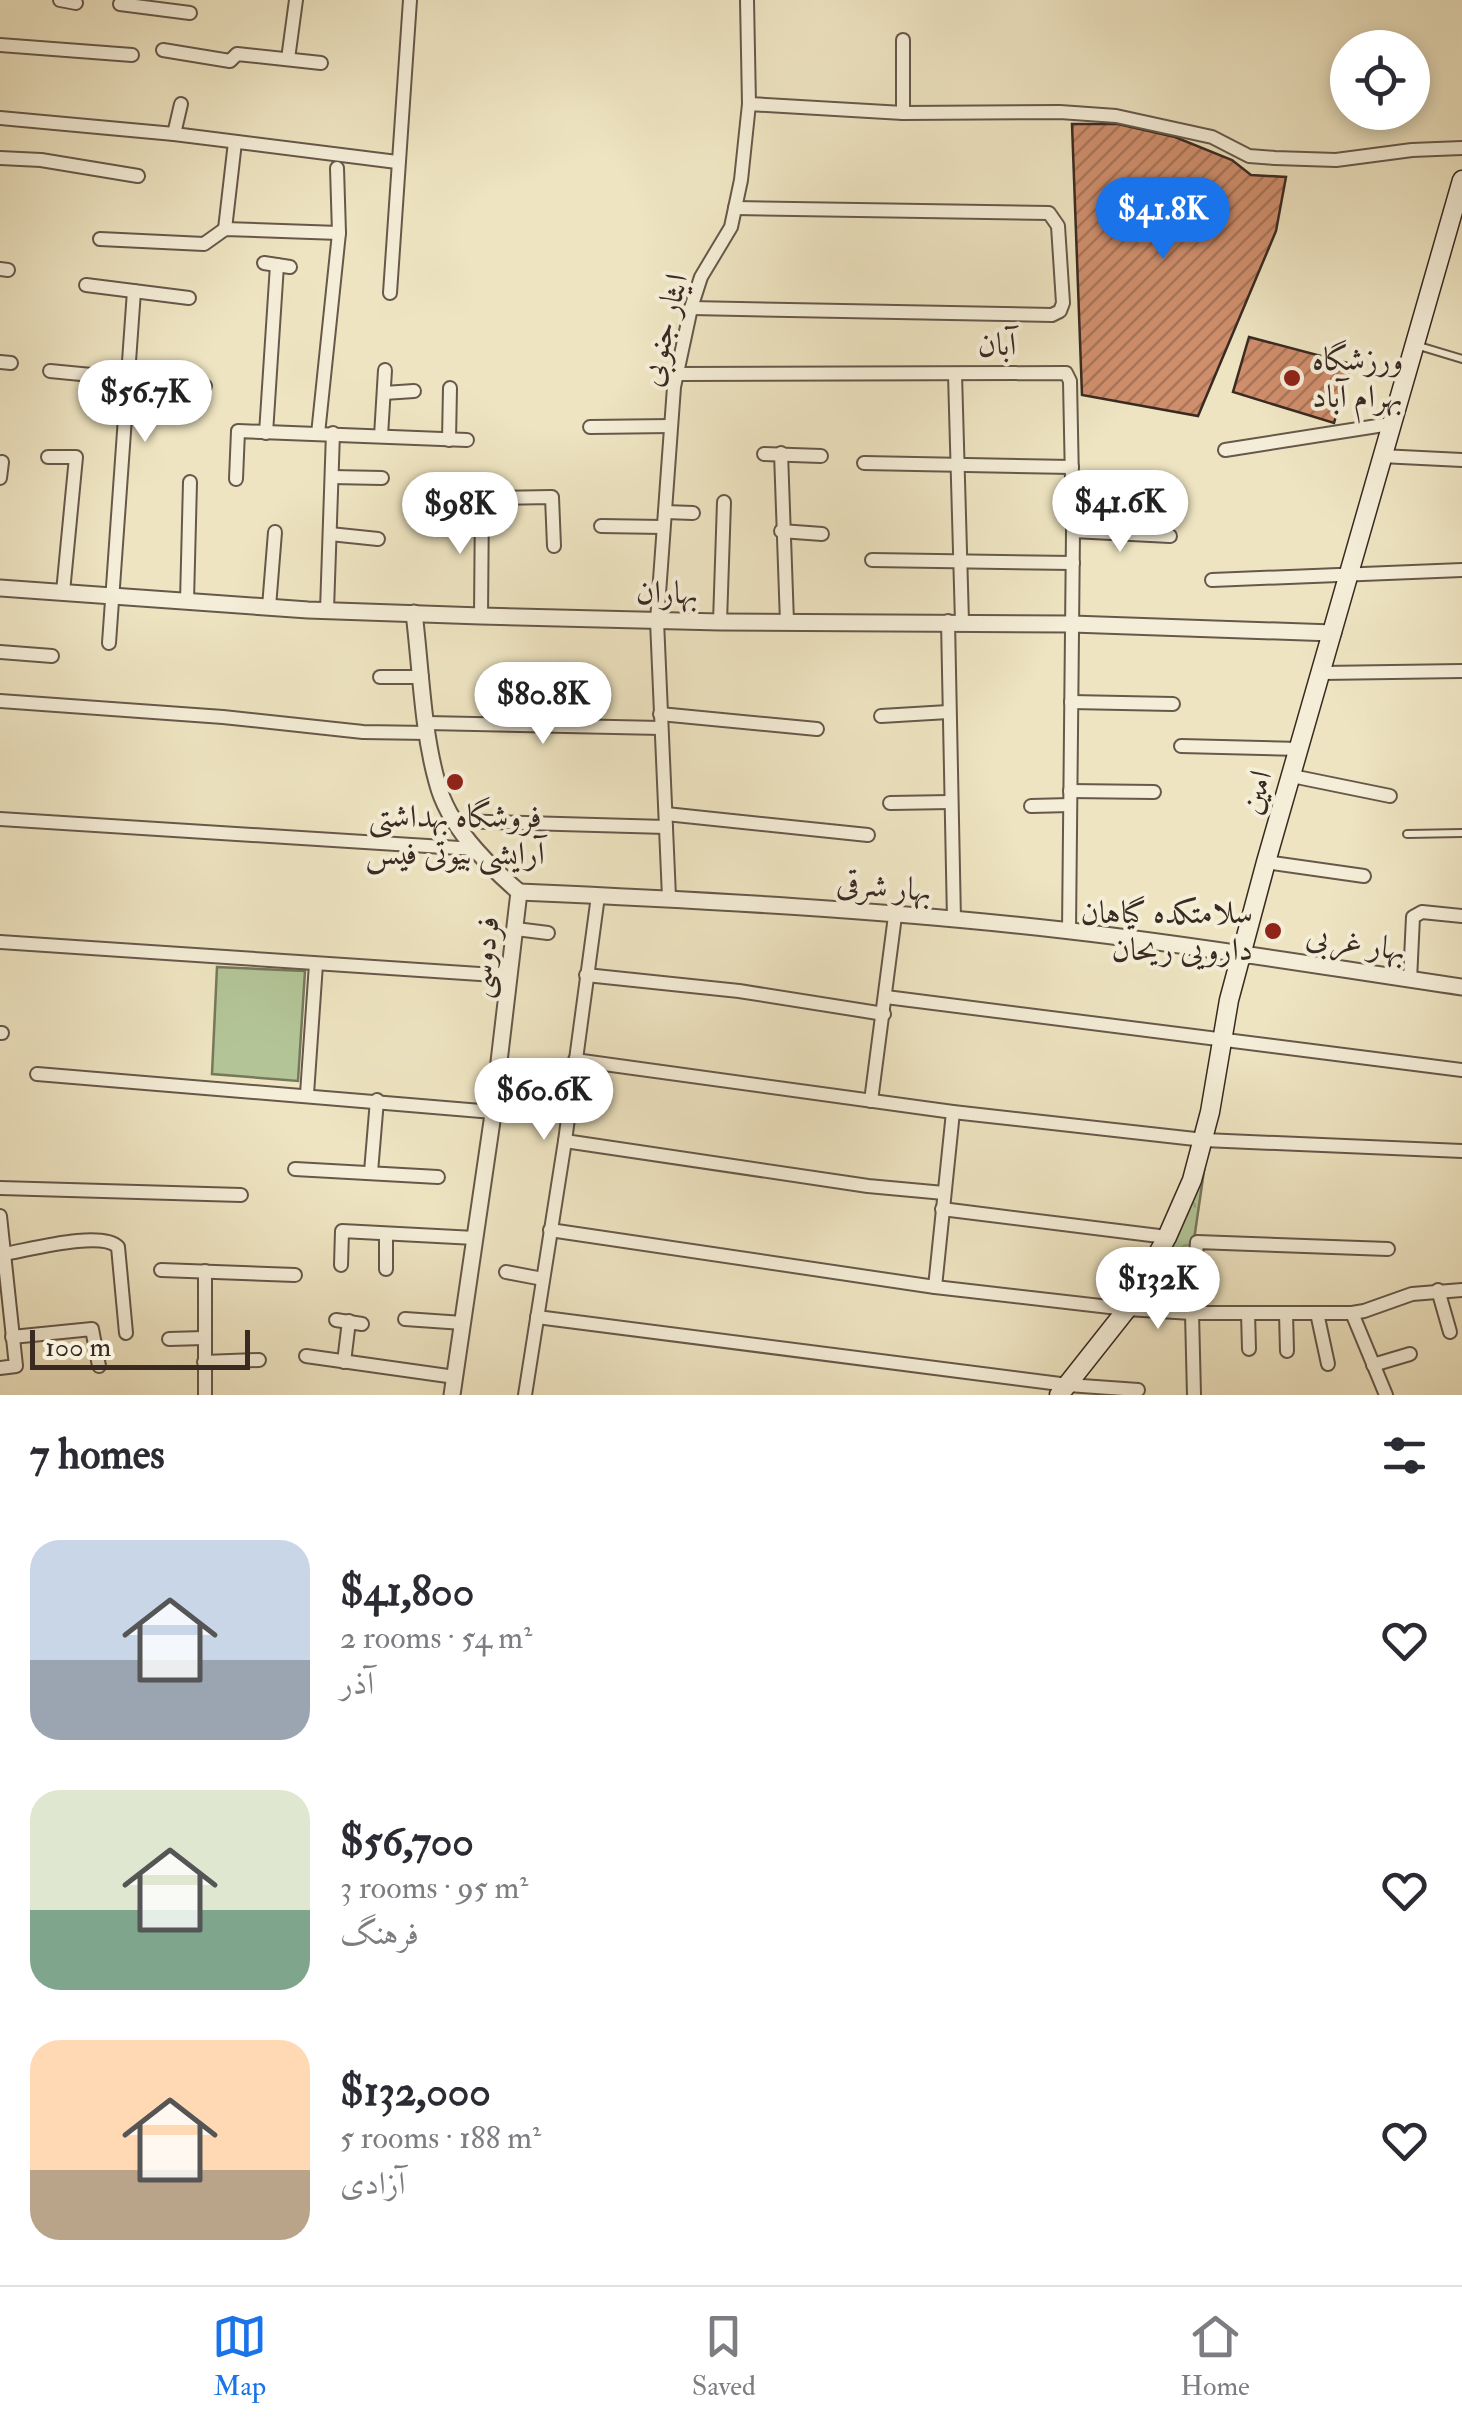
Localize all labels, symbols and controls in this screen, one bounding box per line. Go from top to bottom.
map controls [1330,30,1430,130]
button: locate [1330,30,1430,130]
pin: $41.8K [1082,177,1244,262]
text: $41.8K [1118,189,1208,229]
street label: ایثار جنوبی [631,270,699,391]
street label: آبان [977,325,1020,365]
place label: ورزشگاه بهرام آباد [1312,339,1403,424]
pin: $56.7K [64,360,226,445]
marker: ورزشگاه بهرام آباد [1281,367,1303,389]
text: $56.7K [100,372,190,412]
pin: $41.6K [1039,470,1201,555]
pin: $98K [401,472,519,557]
text: $41.6K [1074,482,1166,522]
text: $98K [424,484,496,524]
street label: بهاران [635,572,699,614]
pin: $80.8K [462,662,624,747]
text: $80.8K [496,674,590,714]
street label: امین [1230,765,1282,819]
marker: فروشگاه بهداشتی آرایشی بیوتی فیس [444,771,466,793]
place label: فروشگاه بهداشتی آرایشی بیوتی فیس [365,796,548,876]
street label: بهار شرقی [835,863,933,911]
place label: سلامتکده گیاهان دارویی ریحان [1081,893,1253,970]
street label: فردوسی [459,914,511,1000]
street label: بهار غربی [1303,915,1409,973]
marker: سلامتکده گیاهان دارویی ریحان [1262,920,1284,942]
pin: $60.6K [463,1058,625,1143]
text: $60.6K [496,1070,592,1110]
pin: $132K [1088,1247,1228,1332]
text: $132K [1118,1259,1198,1299]
scale bar [30,1325,250,1370]
text: 100 m [45,1330,111,1365]
icon: filters [1377,1428,1432,1483]
text: 7 homes [30,1429,165,1481]
text: $41,800 [340,1566,474,1618]
icon: home [110,1580,230,1700]
icon: heart [1377,1613,1432,1668]
text: 2 rooms · 54 m² [340,1618,532,1658]
text: آذر [340,1664,374,1704]
text: $56,700 [340,1816,474,1868]
icon: home [110,1830,230,1950]
icon: heart [1377,1863,1432,1918]
text: 3 rooms · 95 m² [340,1868,528,1908]
text: فرهنگ [340,1914,419,1954]
text: $132,000 [340,2066,491,2118]
icon: home [110,2080,230,2200]
icon: heart [1377,2113,1432,2168]
text: 5 rooms · 188 m² [340,2118,541,2158]
text: آزادی [340,2164,406,2204]
tab: Map [212,2309,267,2404]
tab: Saved [692,2309,756,2404]
tab: Home [1180,2309,1250,2404]

